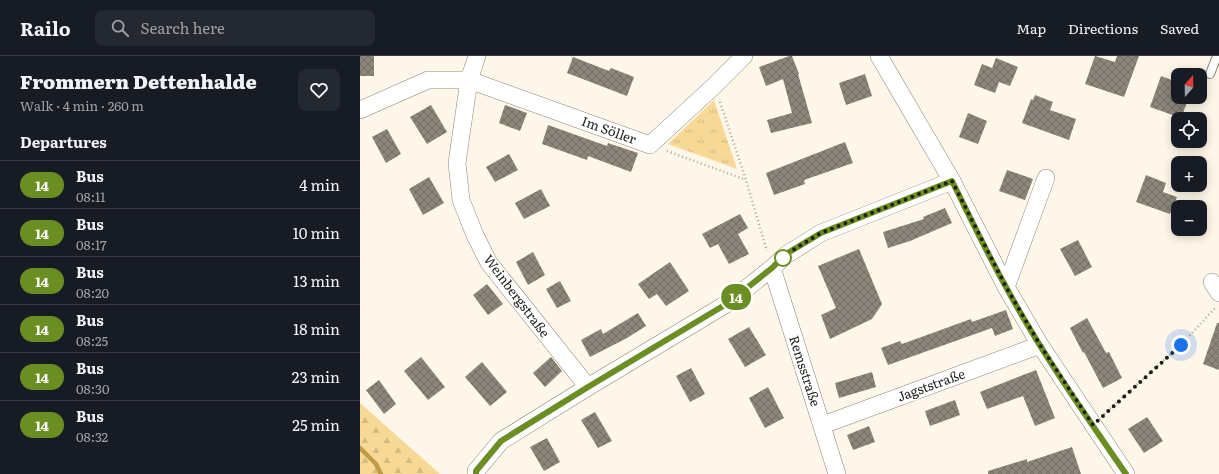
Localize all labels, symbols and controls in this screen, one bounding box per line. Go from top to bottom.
search box [95,10,375,46]
text: Railo [20,14,71,42]
text: Search here [141,16,225,39]
icon: search [109,17,131,39]
text: Map [1016,18,1046,38]
text: Directions [1068,18,1138,38]
text: Saved [1160,18,1199,38]
text: Frommern Dettenhalde [20,67,257,95]
north arrow [1171,68,1207,104]
map controls [1171,68,1207,236]
button: heart [298,69,340,111]
text: Walk · 4 min · 260 m [20,96,144,115]
street label: Im Söller [579,111,640,149]
button: locate [1171,112,1207,148]
text: Departures [20,130,107,153]
button: + [1171,156,1207,192]
text: Bus [76,164,104,187]
text: 4 min [299,173,340,196]
text: 14 [35,175,49,195]
text: 08:11 [76,187,106,206]
button: − [1171,200,1207,236]
text: Bus [76,212,104,235]
text: 10 min [293,221,340,244]
text: 14 [35,223,49,243]
text: 08:17 [76,235,107,254]
unlabelled marker [774,249,792,267]
street label: Weinbergstraße [480,250,555,341]
text: Bus [76,260,104,283]
text: 13 min [293,269,340,292]
text: 14 [35,271,49,291]
text: 08:20 [76,283,109,302]
line badge: 14 [718,284,754,310]
text: 14 [729,287,743,307]
text: Bus [76,308,104,331]
text: 18 min [293,317,340,340]
text: 14 [35,319,49,339]
text: 08:25 [76,331,108,350]
street label: Remsstraße [785,333,826,409]
your location [1171,335,1191,355]
text: Bus [76,356,104,379]
street label: Jagststraße [894,363,968,406]
text: 23 min [292,365,340,388]
text: 14 [35,367,49,387]
text: 08:30 [76,379,109,398]
text: Bus [76,404,104,427]
text: 25 min [292,413,340,436]
text: 14 [35,415,49,435]
text: 08:32 [76,427,108,446]

